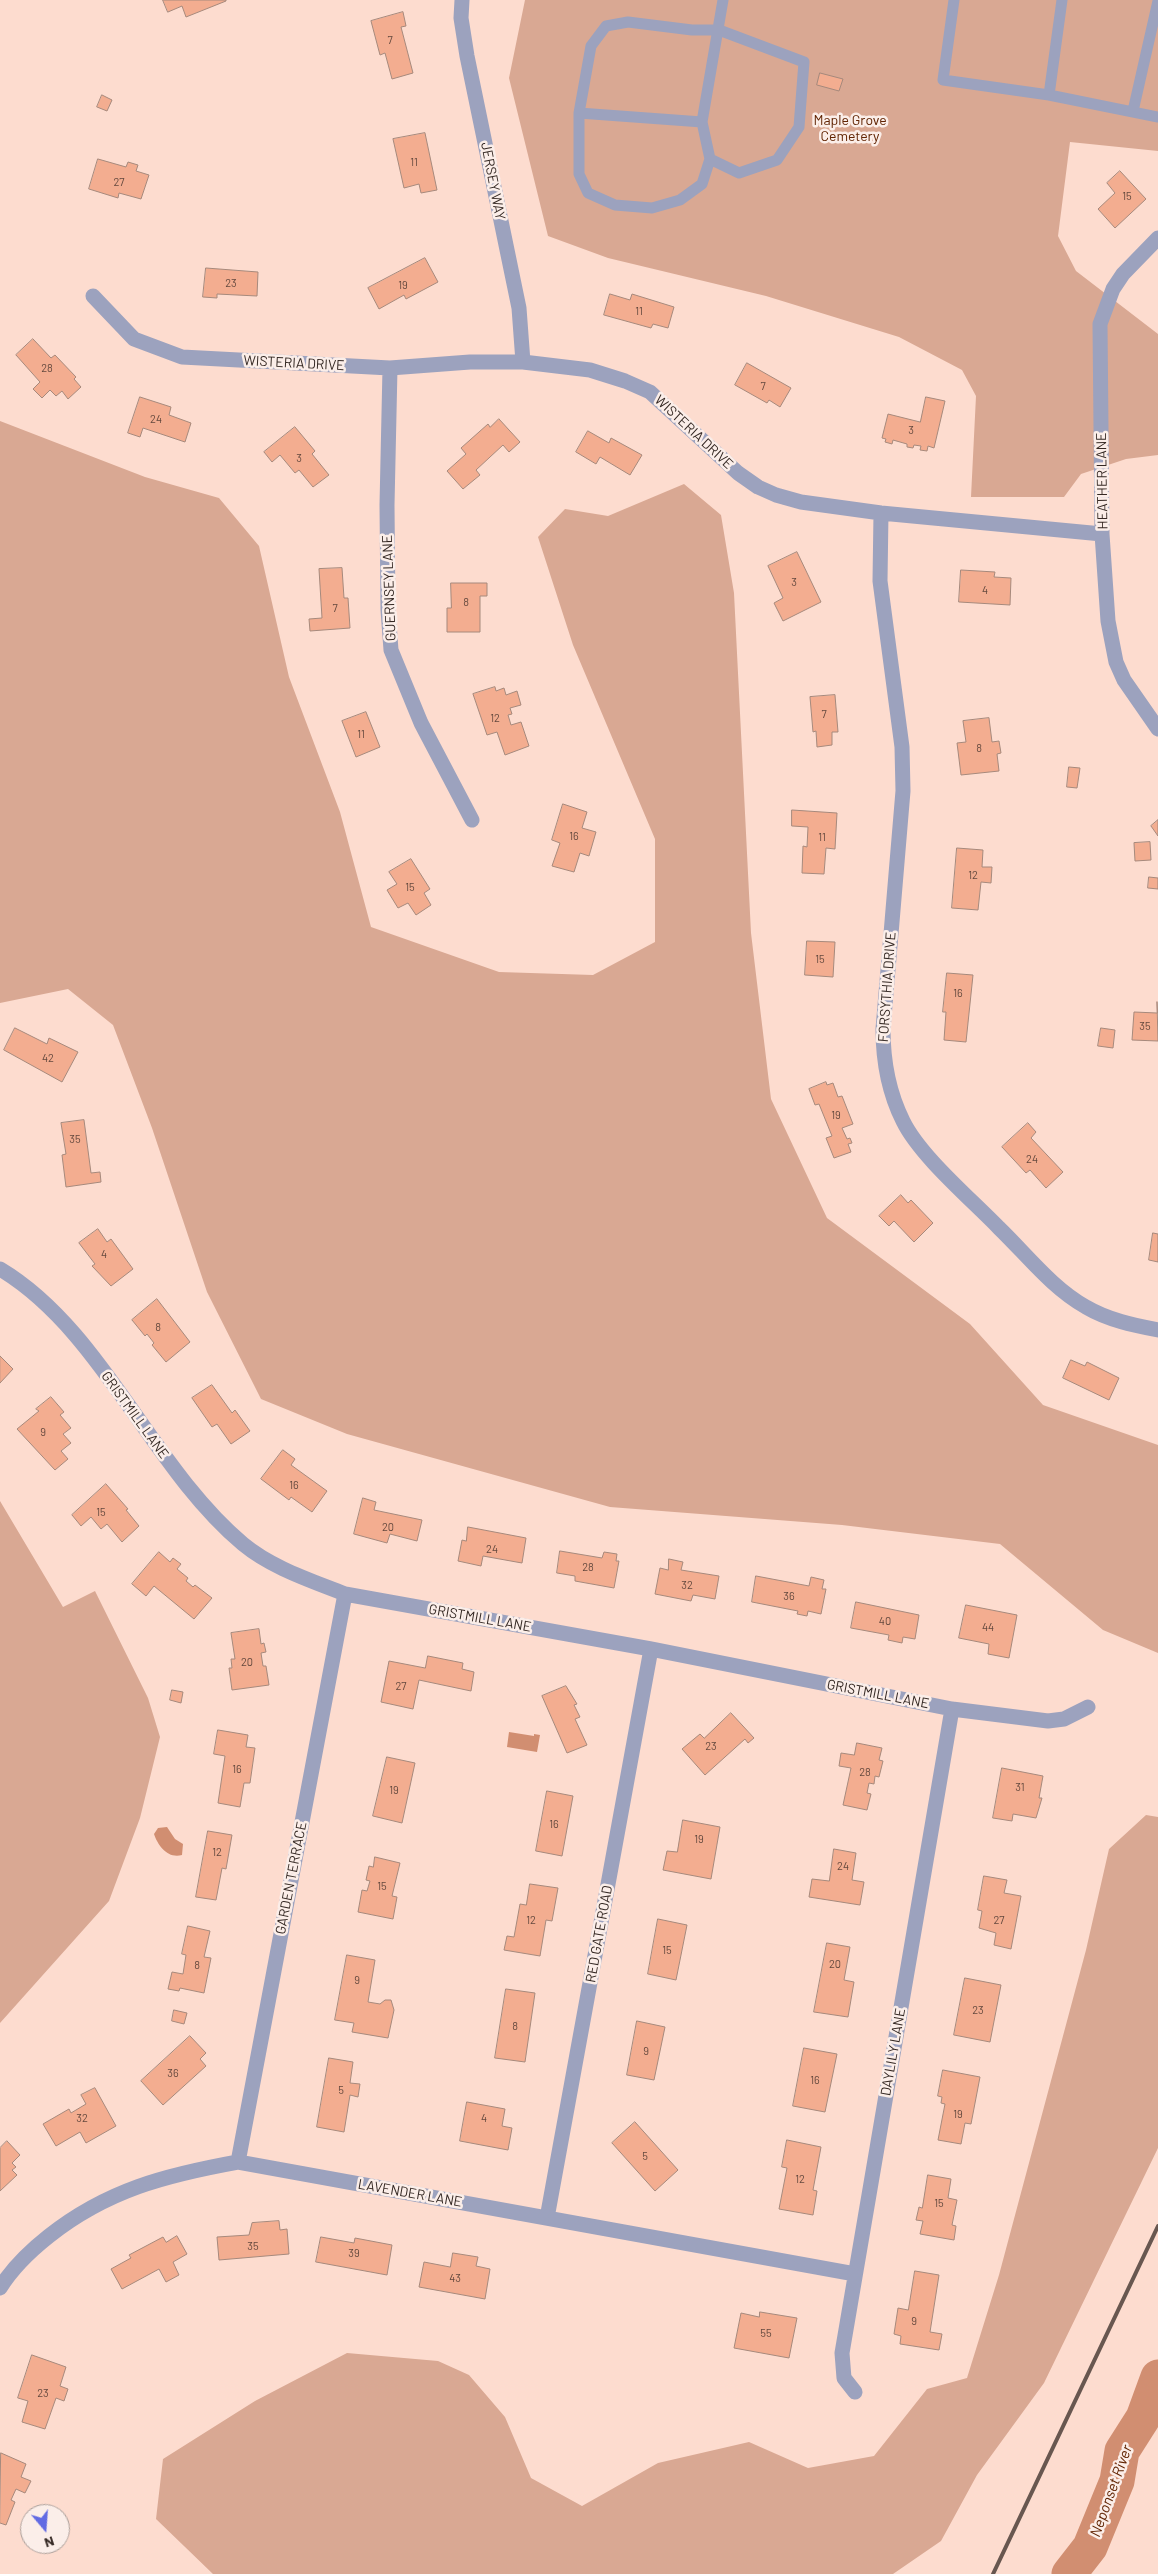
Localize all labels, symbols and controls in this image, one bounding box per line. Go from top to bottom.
house number: 7 [387,33,393,47]
park label: Maple Grove Cemetery [813,112,887,144]
street label: JERSEY WAY [477,141,509,221]
house number: 11 [410,155,418,169]
house number: 27 [113,175,125,189]
house number: 15 [1122,189,1132,203]
house number: 23 [225,276,237,290]
house number: 19 [398,278,408,292]
house number: 11 [635,304,643,318]
street label: WISTERIA DRIVE [243,352,345,374]
house number: 28 [41,361,53,375]
house number: 7 [760,379,766,393]
street label: WISTERIA DRIVE [651,391,737,473]
house number: 24 [150,412,162,426]
house number: 3 [908,423,914,437]
street label: HEATHER LANE [1093,432,1111,530]
house number: 3 [296,451,302,465]
street label: GUERNSEY LANE [379,535,399,641]
house number: 3 [791,575,797,589]
house number: 4 [982,583,988,597]
house number: 8 [463,595,469,609]
house number: 7 [332,601,338,615]
house number: 7 [821,707,827,721]
house number: 12 [490,711,500,725]
house number: 11 [357,727,365,741]
house number: 8 [976,741,982,755]
house number: 16 [569,829,579,843]
house number: 11 [818,830,826,844]
house number: 12 [968,868,978,882]
house number: 15 [405,880,415,894]
street label: FORSYTHIA DRIVE [875,931,899,1043]
house number: 15 [815,952,825,966]
house number: 16 [953,986,963,1000]
house number: 35 [1139,1019,1151,1033]
house number: 42 [42,1051,54,1065]
house number: 19 [831,1108,841,1122]
house number: 35 [69,1132,81,1146]
house number: 24 [1026,1152,1038,1166]
house number: 4 [101,1247,107,1261]
house number: 8 [155,1320,161,1334]
street label: GRISTMILL LANE [98,1368,172,1462]
house number: 9 [40,1425,46,1439]
house number: 16 [289,1478,299,1492]
house number: 15 [96,1505,106,1519]
house number: 20 [382,1520,394,1534]
house number: 24 [486,1542,498,1556]
house number: 28 [582,1560,594,1574]
house number: 32 [681,1578,693,1592]
house number: 36 [783,1589,795,1603]
street label: GRISTMILL LANE [427,1601,533,1635]
house number: 40 [879,1614,891,1628]
house number: 44 [982,1620,994,1634]
house number: 20 [241,1655,253,1669]
street label: GRISTMILL LANE [825,1676,931,1712]
house number: 27 [395,1679,407,1693]
house number: 23 [705,1739,717,1753]
house number: 16 [232,1762,242,1776]
house number: 28 [859,1765,871,1779]
house number: 31 [1015,1780,1025,1794]
house number: 19 [389,1783,399,1797]
house number: 16 [549,1817,559,1831]
street label: GARDEN TERRACE [272,1820,310,1936]
house number: 19 [694,1832,704,1846]
house number: 12 [212,1845,222,1859]
house number: 24 [837,1859,849,1873]
house number: 15 [377,1879,387,1893]
street label: RED GATE ROAD [582,1884,616,1984]
house number: 12 [526,1913,536,1927]
house number: 27 [993,1913,1005,1927]
house number: 15 [662,1943,672,1957]
house number: 20 [829,1957,841,1971]
house number: 8 [194,1958,200,1972]
house number: 9 [354,1973,360,1987]
house number: 23 [972,2003,984,2017]
street label: DAYLILY LANE [877,2007,909,2097]
house number: 8 [512,2019,518,2033]
house number: 9 [643,2044,649,2058]
house number: 36 [167,2066,179,2080]
house number: 16 [810,2073,820,2087]
house number: 5 [338,2083,344,2097]
house number: 19 [953,2107,963,2121]
house number: 32 [76,2111,88,2125]
house number: 4 [481,2111,487,2125]
house number: 5 [642,2149,648,2163]
house number: 12 [795,2172,805,2186]
street label: LAVENDER LANE [357,2176,463,2210]
house number: 15 [934,2196,944,2210]
house number: 35 [247,2239,259,2253]
house number: 39 [348,2246,360,2260]
house number: 43 [449,2271,461,2285]
house number: 9 [911,2314,917,2328]
house number: 55 [760,2326,772,2340]
house number: 23 [37,2386,49,2400]
water label: Neponset River [1086,2443,1136,2539]
north arrow [20,2504,70,2554]
text: N [42,2533,57,2552]

